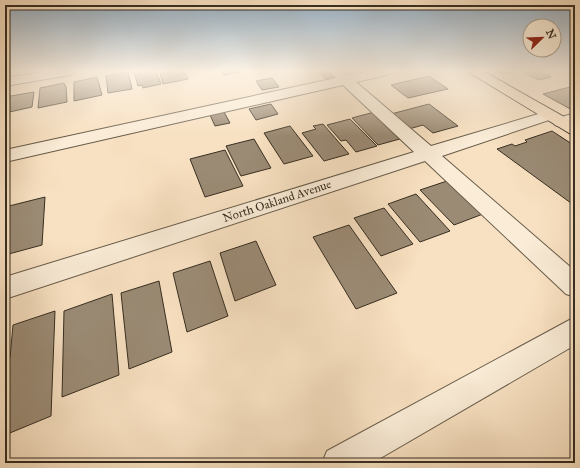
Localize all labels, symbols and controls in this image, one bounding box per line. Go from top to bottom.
north arrow [522,18,562,58]
text: N [543,27,559,42]
street label: North Oakland Avenue [221,177,333,225]

